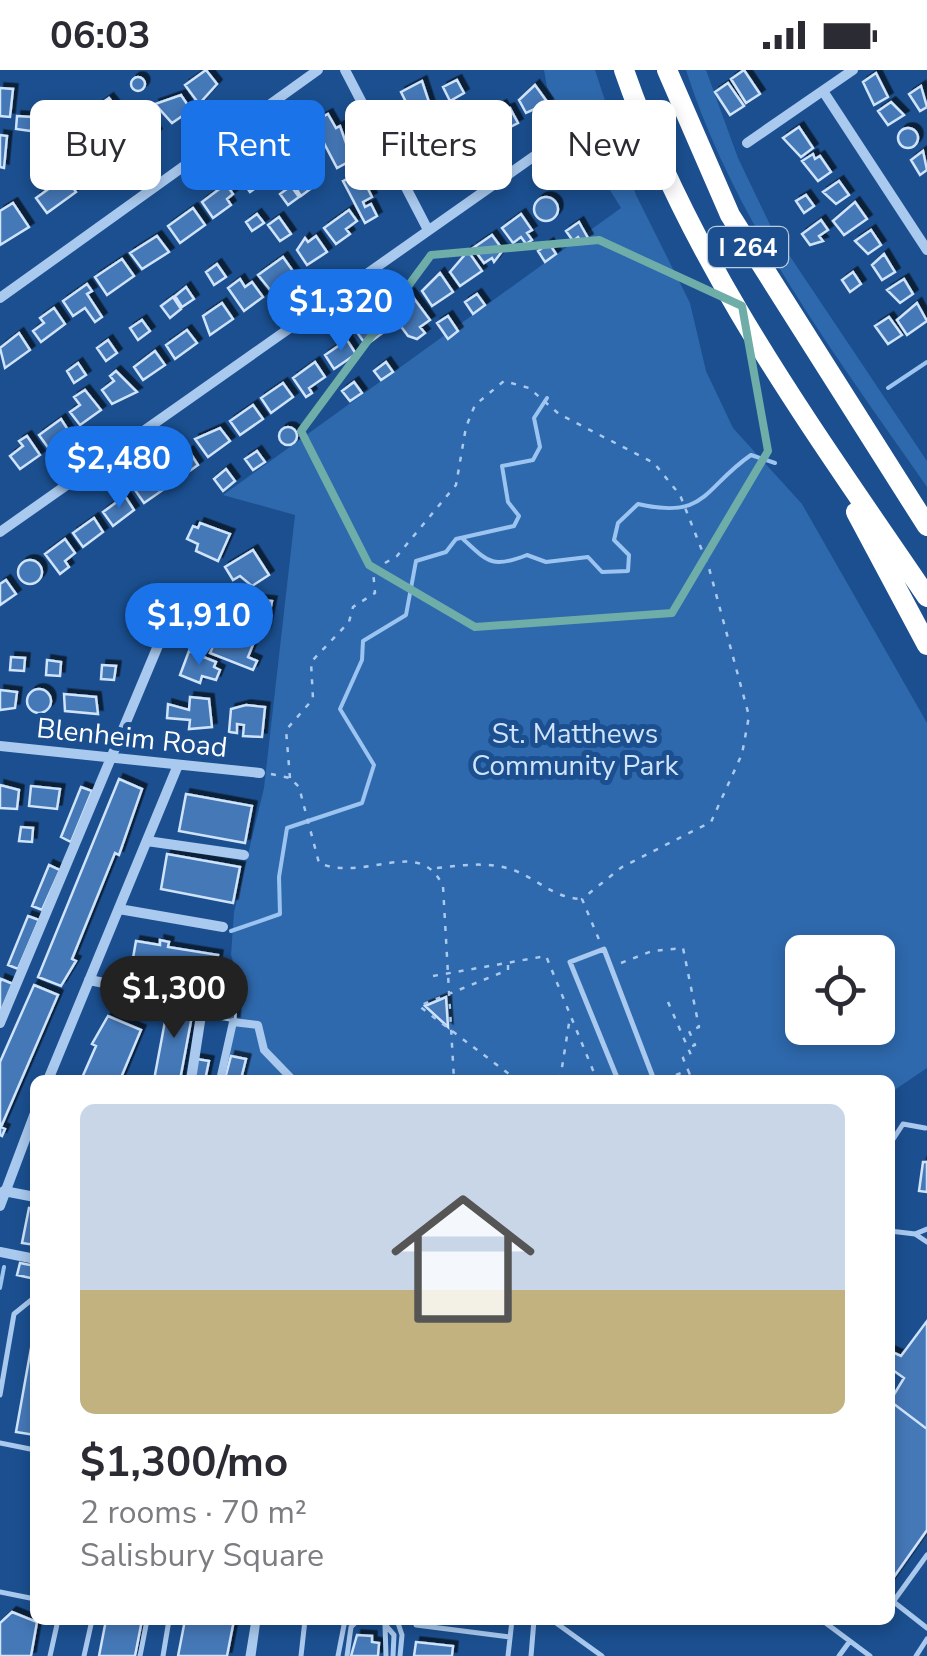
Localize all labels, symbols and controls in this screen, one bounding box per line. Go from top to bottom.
text: 06:03 [50,10,151,61]
chip: Buy [30,100,161,190]
chip: Rent [181,100,325,190]
chip: Filters [345,100,512,190]
chip: New [532,100,676,190]
road number: I 264 [708,227,788,267]
pin: $1,320 [260,269,422,354]
text: $1,320 [289,280,393,323]
pin: $2,480 [38,426,200,511]
text: $2,480 [67,437,171,480]
pin: $1,910 [118,583,280,668]
text: $1,910 [147,594,251,637]
street label: Blenheim Road [35,709,229,767]
park label: St. Matthews Community Park [472,715,679,785]
map controls [785,935,895,1045]
button: locate [785,935,895,1045]
pin: $1,300 [93,956,255,1041]
text: $1,300 [122,967,226,1010]
icon: home [373,1169,553,1349]
text: $1,300/mo [80,1434,288,1491]
text: 2 rooms · 70 m² [80,1491,307,1534]
text: Salisbury Square [80,1534,324,1577]

